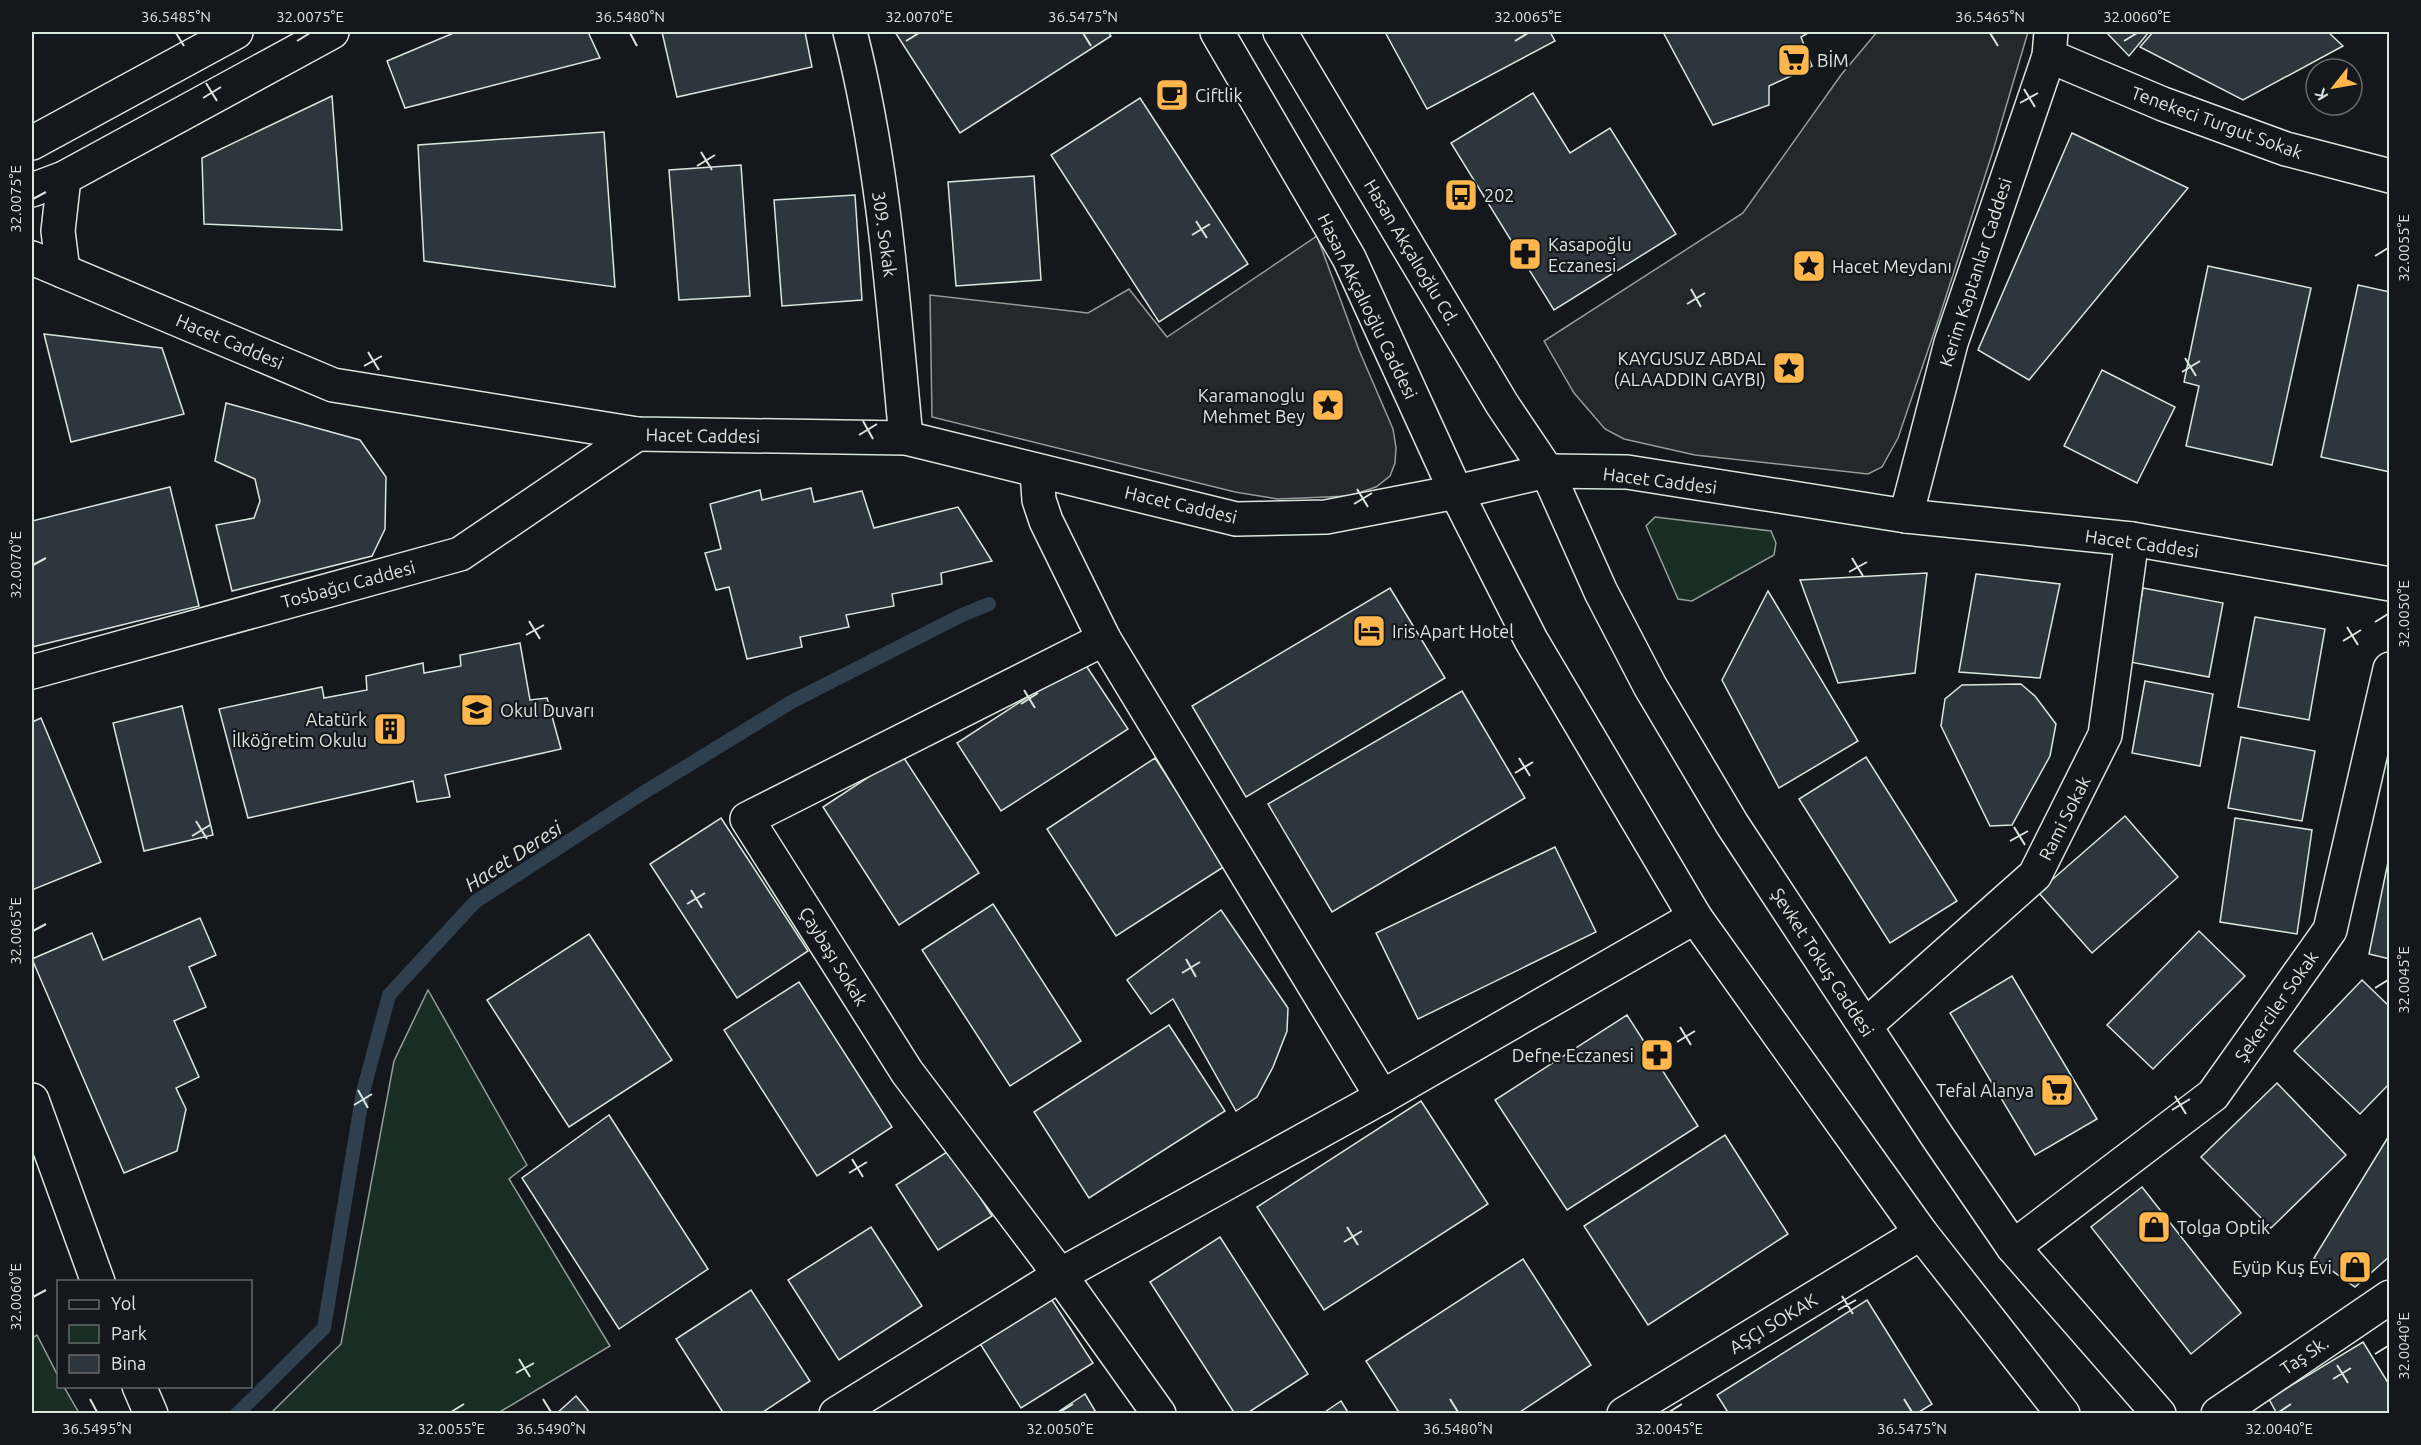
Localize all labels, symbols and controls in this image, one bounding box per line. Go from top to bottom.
text: 36.5485°N [141,8,211,25]
text: 32.0075°E [276,8,344,25]
text: 36.5480°N [595,8,665,25]
text: 32.0070°E [885,8,953,25]
text: 36.5475°N [1048,8,1118,25]
text: 32.0065°E [1494,8,1562,25]
text: 36.5465°N [1955,8,2025,25]
text: 32.0060°E [2103,8,2171,25]
supermarket icon: BİM [1776,42,1812,78]
place label: BİM [1817,50,1849,70]
north arrow [2304,57,2364,117]
cafe icon: Ciftlik [1154,77,1190,113]
street label: Tenekeci Turgut Sokak [2129,82,2305,162]
place label: Ciftlik [1195,85,1243,105]
text: K [2311,85,2332,104]
text: 32.0075°E [7,165,24,233]
street label: Kerim Kaptanlar Caddesi [1935,175,2015,369]
street label: Hasan Akçalıoğlu Cd. [1361,176,1463,328]
bus stop icon: 202 [1443,177,1479,213]
place label: 202 [1484,185,1514,205]
street label: 309. Sokak [869,190,901,278]
street label: Hasan Akçalıoğlu Caddesi [1314,210,1422,402]
text: 32.0055°E [2395,214,2412,282]
place label: Kasapoğlu Eczanesi [1548,234,1632,275]
pharmacy icon: Kasapoğlu Eczanesi [1507,236,1543,272]
place icon: Hacet Meydanı [1791,248,1827,284]
place label: Hacet Meydanı [1832,256,1952,276]
street label: Hacet Caddesi [173,309,287,373]
place label: KAYGUSUZ ABDAL (ALAADDIN GAYBI) [1613,348,1766,390]
place icon: KAYGUSUZ ABDAL (ALAADDIN GAYBI) [1771,350,1807,386]
place label: Karamanoglu Mehmet Bey [1198,385,1305,426]
place icon: Karamanoglu Mehmet Bey [1310,387,1346,423]
street label: Hacet Caddesi [645,424,761,446]
street label: Hacet Caddesi [1602,463,1718,497]
street label: Hacet Caddesi [1123,481,1239,527]
street label: Hacet Caddesi [2084,525,2200,561]
text: 32.0070°E [7,531,24,599]
street label: Tosbağcı Caddesi [279,556,417,612]
text: 32.0050°E [2395,580,2412,648]
hotel icon: Iris Apart Hotel [1351,613,1387,649]
place label: Iris Apart Hotel [1392,621,1514,641]
school or university icon: Okul Duvarı [459,692,495,728]
place label: Okul Duvarı [500,700,594,720]
place label: Atatürk İlköğretim Okulu [232,709,367,750]
building icon: Atatürk İlköğretim Okulu [372,711,408,747]
street label: Rami Sokak [2034,773,2094,863]
water label: Hacet Deresi [460,816,567,896]
street label: Şevket Tokuş Caddesi [1768,884,1878,1040]
text: 32.0065°E [7,897,24,965]
street label: Çaybaşı Sokak [796,903,872,1009]
text: 32.0045°E [2395,946,2412,1014]
street label: Şekerciler Sokak [2230,947,2322,1065]
pharmacy icon: Defne Eczanesi [1639,1037,1675,1073]
place label: Defne Eczanesi [1512,1045,1634,1065]
supermarket icon: Tefal Alanya [2039,1072,2075,1108]
place label: Tefal Alanya [1936,1080,2034,1100]
shop icon: Tolga Optik [2136,1209,2172,1245]
place label: Tolga Optik [2177,1217,2270,1237]
shop icon: Eyüp Kuş Evi [2337,1249,2373,1285]
place label: Eyüp Kuş Evi [2232,1257,2332,1277]
text: 32.0060°E [7,1263,24,1331]
legend [57,1280,252,1388]
street label: AŞÇI SOKAK [1726,1289,1821,1357]
text: Yol [111,1293,136,1313]
text: 32.0040°E [2395,1312,2412,1380]
text: Park [111,1323,147,1343]
street label: Taş Sk. [2276,1332,2332,1378]
text: Bina [111,1353,146,1373]
text: 36.5495°N [62,1420,132,1437]
text: 32.0055°E [417,1420,485,1437]
text: 36.5490°N [516,1420,586,1437]
text: 32.0050°E [1026,1420,1094,1437]
text: 36.5480°N [1423,1420,1493,1437]
text: 32.0045°E [1635,1420,1703,1437]
text: 36.5475°N [1877,1420,1947,1437]
text: 32.0040°E [2245,1420,2313,1437]

